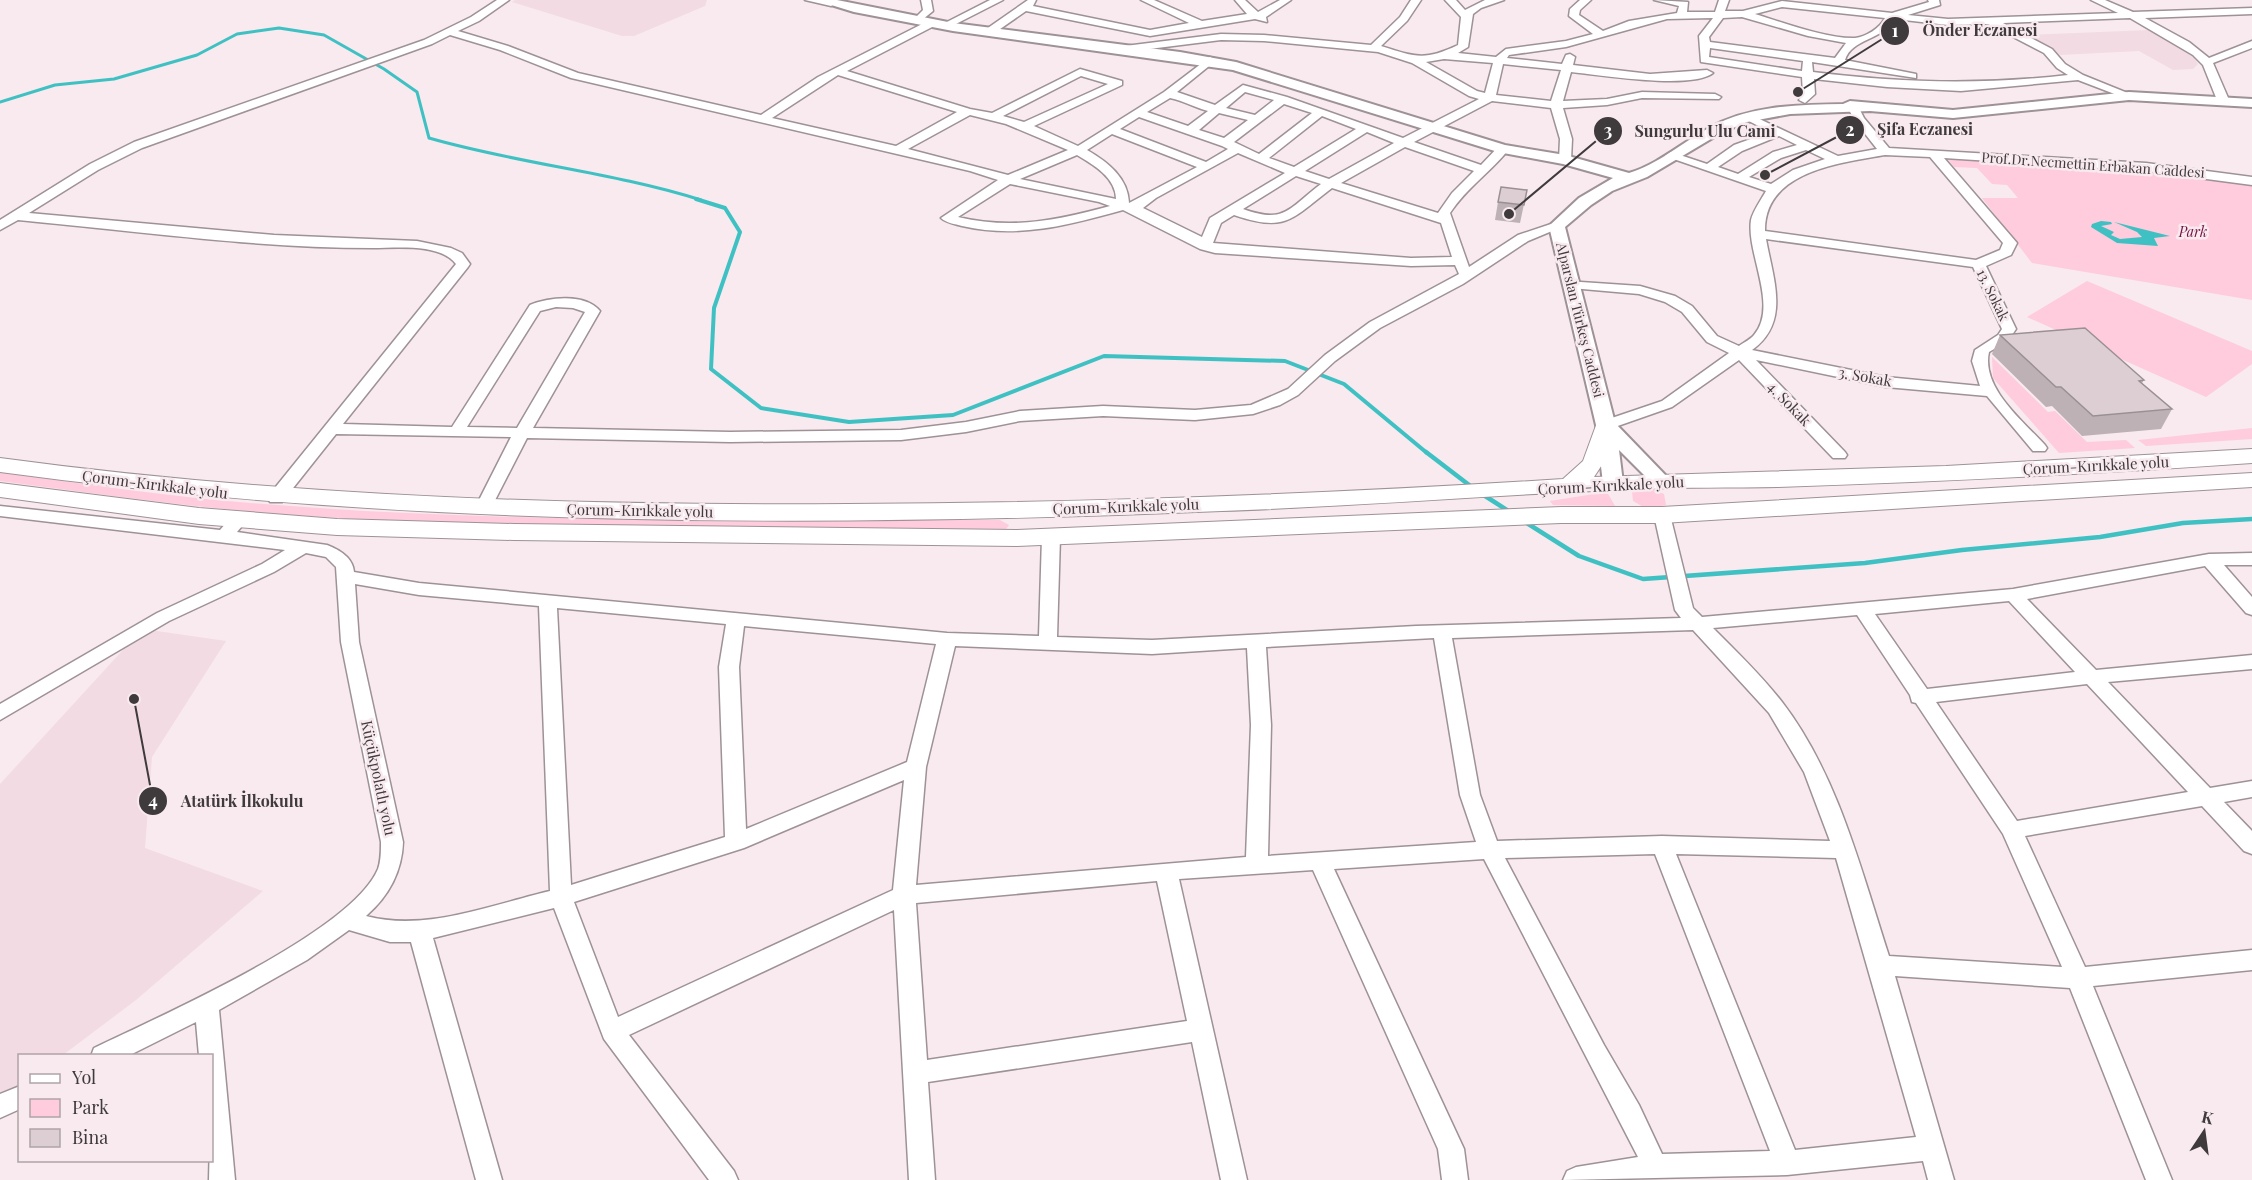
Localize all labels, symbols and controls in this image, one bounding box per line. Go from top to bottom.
callout: Önder Eczanesi [1880,14,2050,48]
text: 1 [1892,18,1899,42]
text: Önder Eczanesi [1922,19,2038,40]
callout: Şifa Eczanesi [1835,113,1985,147]
callout: Sungurlu Ulu Cami [1593,114,1788,148]
text: 2 [1845,117,1855,141]
text: 3 [1604,118,1613,142]
text: Şifa Eczanesi [1877,118,1973,139]
text: Sungurlu Ulu Cami [1634,120,1776,141]
street label: Prof.Dr.Necmettin Erbakan Caddesi [1981,147,2205,182]
park label: Park [2178,222,2207,241]
street label: Alparslan Türkeş Caddesi [1552,239,1609,399]
street label: 13. Sokak [1973,266,2014,324]
street label: 3. Sokak [1837,361,1894,391]
street label: 4. Sokak [1763,377,1817,431]
street label: Çorum-Kırıkkale yolu [2022,451,2170,479]
street label: Çorum-Kırıkkale yolu [81,465,229,503]
street label: Çorum-Kırıkkale yolu [1537,471,1685,499]
street label: Çorum-Kırıkkale yolu [1052,493,1200,519]
street label: Çorum-Kırıkkale yolu [566,499,714,521]
street label: Küçükpolatlı yolu [357,718,401,837]
callout: Atatürk İlkokulu [138,784,315,818]
text: 4 [148,788,158,812]
text: Atatürk İlkokulu [180,790,304,811]
legend [18,1054,213,1162]
text: Yol [71,1065,96,1089]
text: Park [72,1095,109,1119]
north arrow [2174,1102,2234,1162]
text: K [2200,1105,2216,1129]
text: Bina [72,1125,108,1149]

